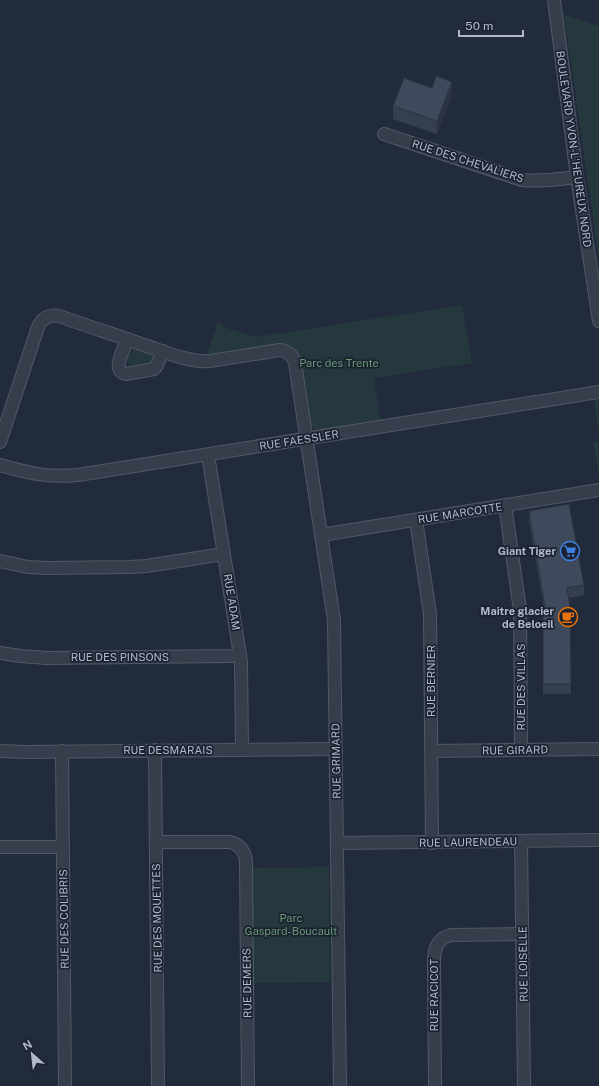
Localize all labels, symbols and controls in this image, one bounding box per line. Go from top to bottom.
scale bar [459,12,523,38]
text: 50 m [465,19,493,33]
street label: BOULEVARD YVON-L'HEUREUX NORD [554,50,594,248]
street label: RUE DES CHEVALIERS [411,137,525,185]
park label: Parc des Trente [299,357,379,369]
street label: RUE FAESSLER [258,428,340,452]
street label: RUE MARCOTTE [417,500,503,526]
supermarket icon: Giant Tiger [559,540,581,562]
place label: Giant Tiger [498,545,556,557]
street label: RUE ADAM [222,573,242,631]
place label: Maitre glacier de Beloeil [480,605,554,630]
cafe icon: Maitre glacier de Beloeil [557,606,579,628]
street label: RUE DES VILLAS [515,643,527,731]
street label: RUE BERNIER [425,645,437,717]
street label: RUE DES PINSONS [71,651,169,663]
street label: RUE GRIMARD [329,723,343,799]
street label: RUE GIRARD [482,743,548,757]
street label: RUE DESMARAIS [123,744,213,756]
street label: RUE LAURENDEAU [419,835,517,849]
street label: RUE DES MOUETTES [150,863,164,973]
street label: RUE DES COLIBRIS [57,869,71,969]
park label: Parc Gaspard-Boucault [245,912,337,937]
street label: RUE LOISELLE [516,926,530,1002]
street label: RUE DEMERS [240,948,254,1018]
street label: RUE RACICOT [428,958,440,1031]
north arrow [12,1034,52,1074]
text: N [21,1038,34,1052]

